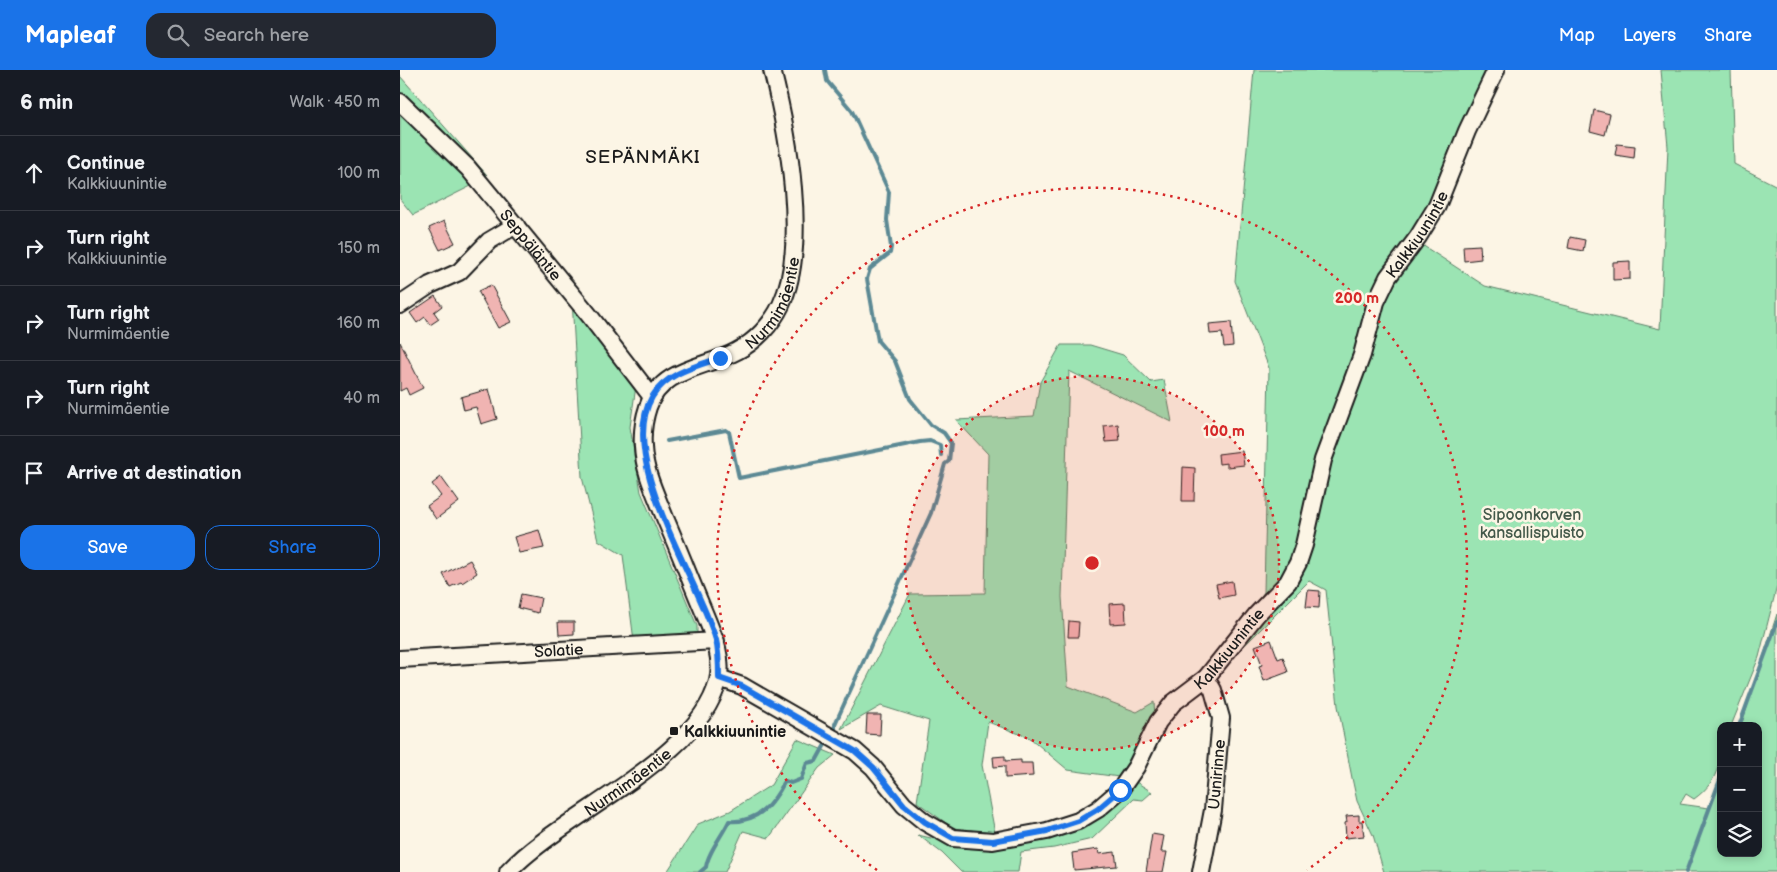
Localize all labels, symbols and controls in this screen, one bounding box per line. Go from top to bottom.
search box [146,13,496,58]
text: Mapleaf [25,21,116,50]
icon: search [164,21,192,49]
text: Search here [204,24,309,47]
text: Map [1559,25,1595,46]
text: Layers [1623,25,1676,46]
text: Share [1704,25,1752,46]
text: 6 min [20,90,73,115]
text: Walk · 450 m [290,93,380,112]
district label: SEPÄNMÄKI [585,146,701,169]
text: Continue [67,152,145,175]
icon: ahead [20,159,48,187]
text: 100 m [337,164,380,183]
text: Kalkkiuunintie [67,175,167,194]
street label: Kalkkiuunintie [1383,188,1453,282]
street label: Seppäläntie [495,206,565,285]
text: Turn right [67,227,150,250]
icon: right [20,234,48,262]
text: 150 m [338,239,380,258]
text: Kalkkiuunintie [67,250,167,269]
street label: Nurmimäentie [742,256,804,354]
text: 200 m [1335,289,1379,308]
text: Turn right [67,302,150,325]
icon: right [20,309,48,337]
text: 160 m [337,314,380,333]
text: Nurmimäentie [67,325,170,344]
route end [709,347,732,370]
text: Turn right [67,377,150,400]
icon: right [20,384,48,412]
text: 40 m [343,389,380,408]
text: Nurmimäentie [67,400,170,419]
text: 100 m [1203,422,1245,441]
icon: arrive [20,459,48,487]
text: Arrive at destination [67,462,242,485]
park label: Sipoonkorven kansallispuisto [1480,506,1584,543]
button: Save [20,525,195,570]
button: Share [205,525,380,570]
centre of rings [1083,554,1101,572]
street label: Kalkkiuunintie [1191,604,1269,695]
street label: Solatie [534,641,585,662]
map controls [1717,722,1762,857]
button: + [1717,722,1762,767]
place label: Kalkkiuunintie [684,723,786,742]
marker: Kalkkiuunintie [668,725,680,737]
street label: Uunirinne [1205,738,1230,810]
street label: Nurmimäentie [581,745,676,821]
button: − [1717,767,1762,812]
route start [1109,779,1132,802]
button: layers [1717,812,1762,857]

